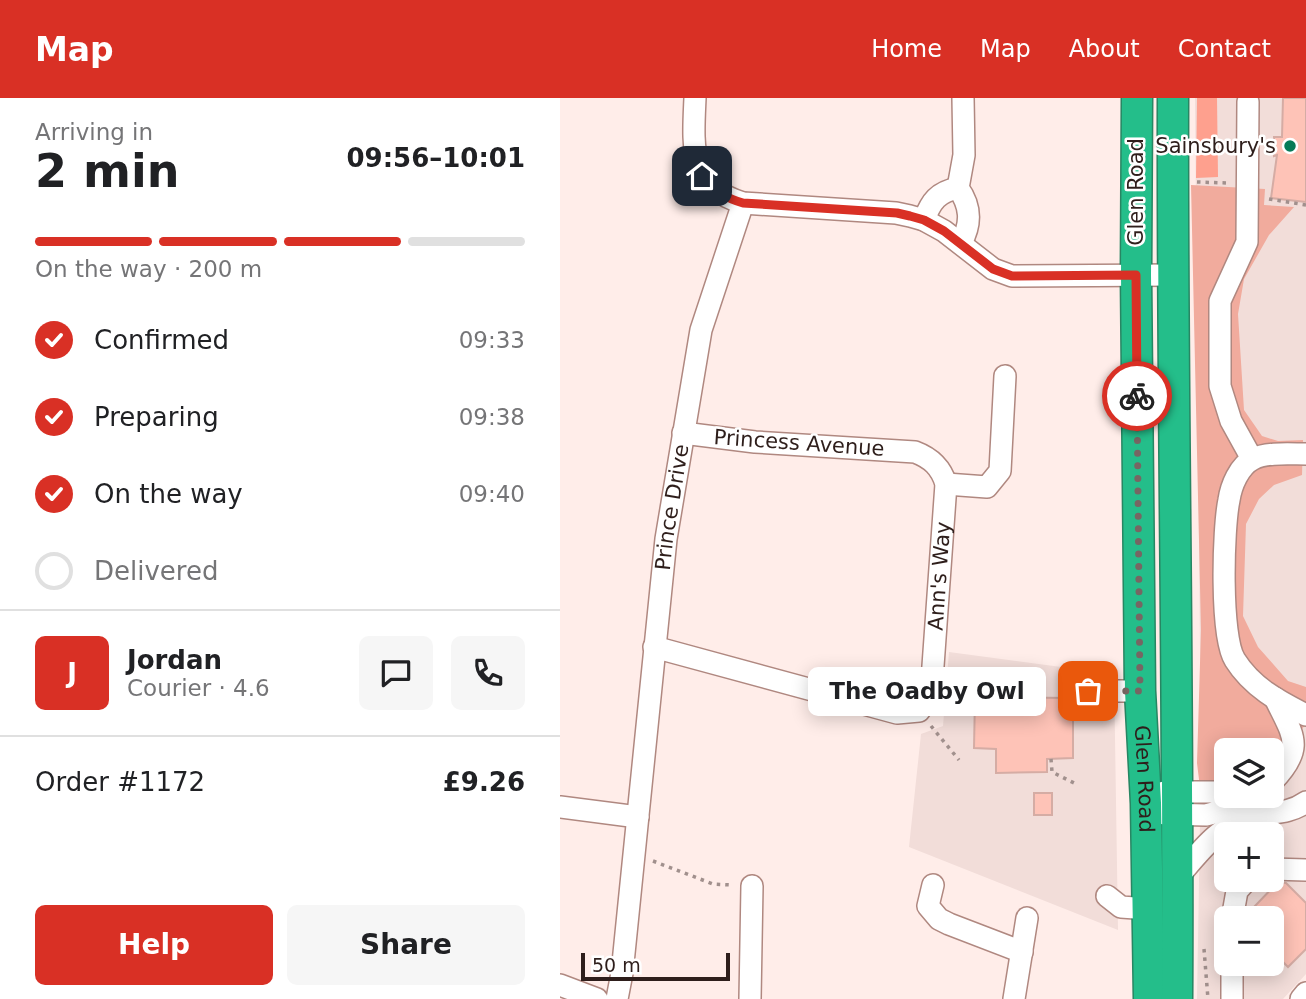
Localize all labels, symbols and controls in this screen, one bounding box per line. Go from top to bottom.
text: Map [35,30,114,69]
text: Home [871,35,942,63]
text: Map [980,35,1031,63]
text: About [1069,35,1140,63]
text: Contact [1178,35,1271,63]
text: Arriving in [35,119,153,145]
place label: Sainsbury's [1155,134,1276,158]
street label: Glen Road [1124,138,1148,246]
marker: Sainsbury's [1282,138,1298,154]
text: 09:56–10:01 [346,143,525,173]
text: 2 min [35,144,179,198]
pin [672,146,732,206]
icon: home [683,157,721,195]
text: On the way · 200 m [35,256,262,282]
icon: check [35,321,73,359]
text: Confirmed [94,325,229,355]
text: 09:33 [459,327,525,353]
courier [1102,361,1172,431]
icon: bike [1118,377,1156,415]
icon: check [35,398,73,436]
text: Preparing [94,402,219,432]
text: 09:38 [459,404,525,430]
street label: Princess Avenue [713,425,885,461]
street label: Prince Drive [651,442,694,571]
icon: check [35,475,73,513]
text: On the way [94,479,243,509]
text: 09:40 [459,481,525,507]
street label: Ann's Way [924,521,955,631]
text: Delivered [94,556,218,586]
button: chat [359,636,433,710]
button: phone [451,636,525,710]
text: Jordan [127,645,222,675]
text: J [67,658,77,688]
pin [1058,661,1118,721]
callout: The Oadby Owl [808,666,1046,716]
icon: bag [1069,672,1107,710]
text: Courier · 4.6 [127,675,270,701]
text: The Oadby Owl [829,678,1025,704]
street label: Glen Road [1130,724,1158,833]
map controls [1214,738,1284,976]
button: layers [1214,738,1284,808]
text: Order #1172 [35,767,205,797]
text: £9.26 [443,767,525,797]
button: + [1214,822,1284,892]
button: Help [35,905,273,985]
button: Share [287,905,525,985]
button: − [1214,906,1284,976]
scale bar [581,950,730,982]
text: 50 m [592,954,641,976]

